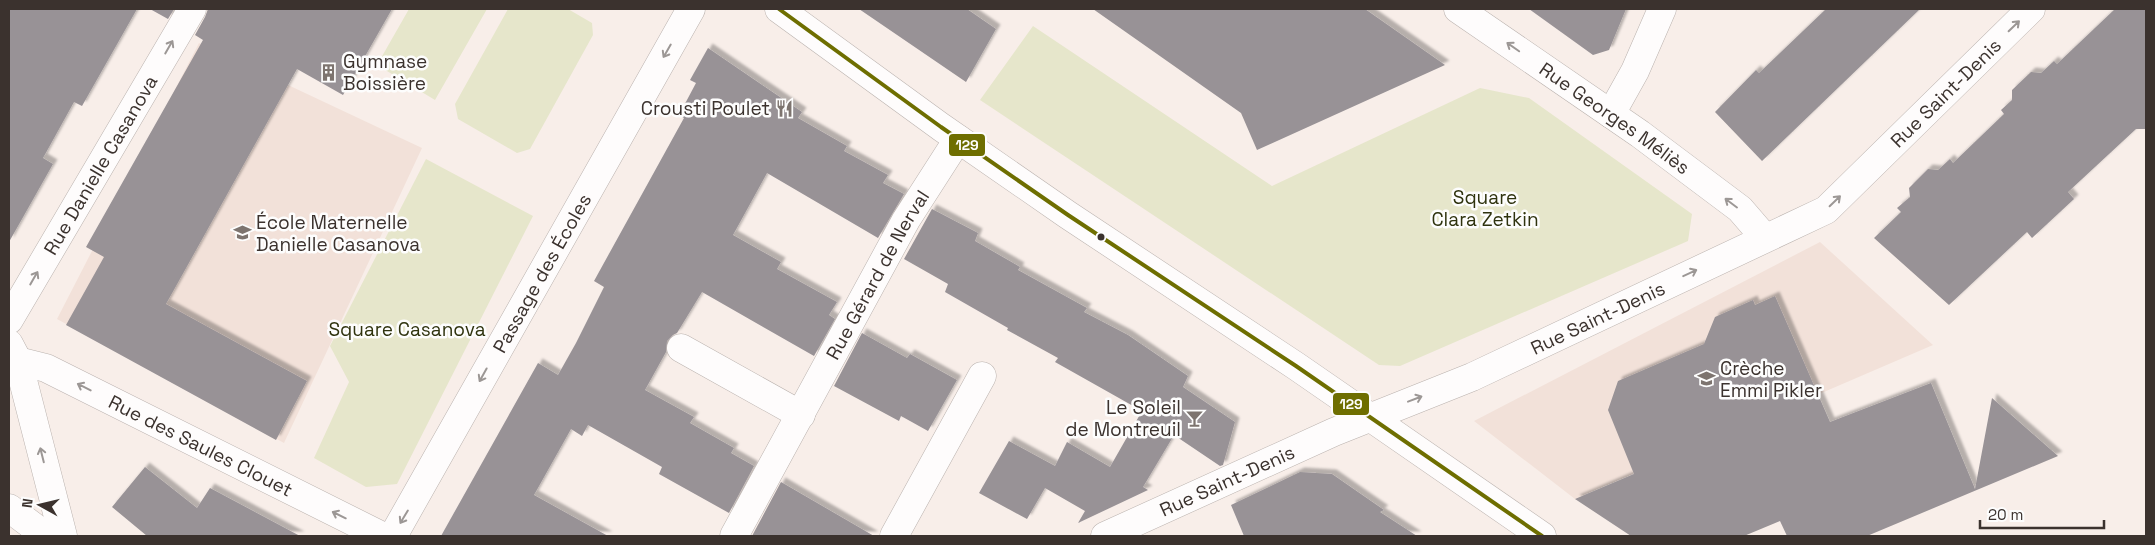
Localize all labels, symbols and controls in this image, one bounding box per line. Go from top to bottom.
one-way arrow [2007,20,2020,32]
street label: Rue Saint-Denis [1885,33,2006,153]
one-way arrow [165,41,175,55]
one-way arrow [1506,42,1520,52]
one-way arrow [662,44,672,59]
place label: Gymnase Boissière [343,49,427,96]
street label: Rue Georges Méliès [1535,56,1695,180]
building icon: Gymnase Boissière [319,62,339,82]
street label: Rue Danielle Casanova [38,70,163,259]
place label: Crousti Poulet [641,96,770,121]
restaurant icon: Crousti Poulet [774,98,794,118]
line badge: 129 [948,133,986,157]
text: 129 [955,136,979,154]
street label: Rue Gérard de Nerval [820,185,935,364]
park label: Square Clara Zetkin [1431,185,1539,232]
street label: Passage des Écoles [487,189,597,357]
one-way arrow [1829,195,1841,207]
one-way arrow [1725,197,1738,208]
place label: École Maternelle Danielle Casanova [256,210,420,257]
school or university icon: École Maternelle Danielle Casanova [232,223,252,243]
unlabelled marker [1096,232,1106,242]
one-way arrow [1682,268,1697,278]
one-way arrow [30,272,40,286]
street label: Rue Saint-Denis [1526,275,1669,360]
park label: Square Casanova [328,317,486,342]
place label: Crèche Emmi Pikler [1720,356,1822,403]
one-way arrow [478,368,488,382]
school or university icon: Crèche Emmi Pikler [1696,369,1716,389]
one-way arrow [76,382,91,392]
street label: Rue des Saules Clouet [105,389,297,502]
line badge: 129 [1332,392,1370,416]
one-way arrow [1407,394,1423,403]
place label: Le Soleil de Montreuil [1065,395,1181,442]
text: 129 [1339,395,1363,413]
bar icon: Le Soleil de Montreuil [1185,408,1205,428]
street label: Rue Saint-Denis [1156,439,1299,522]
one-way arrow [37,448,46,464]
north arrow [15,480,65,530]
text: N [18,497,37,509]
scale bar [1980,498,2104,530]
text: 20 m [1988,505,2023,524]
one-way arrow [331,510,346,520]
one-way arrow [399,510,409,524]

